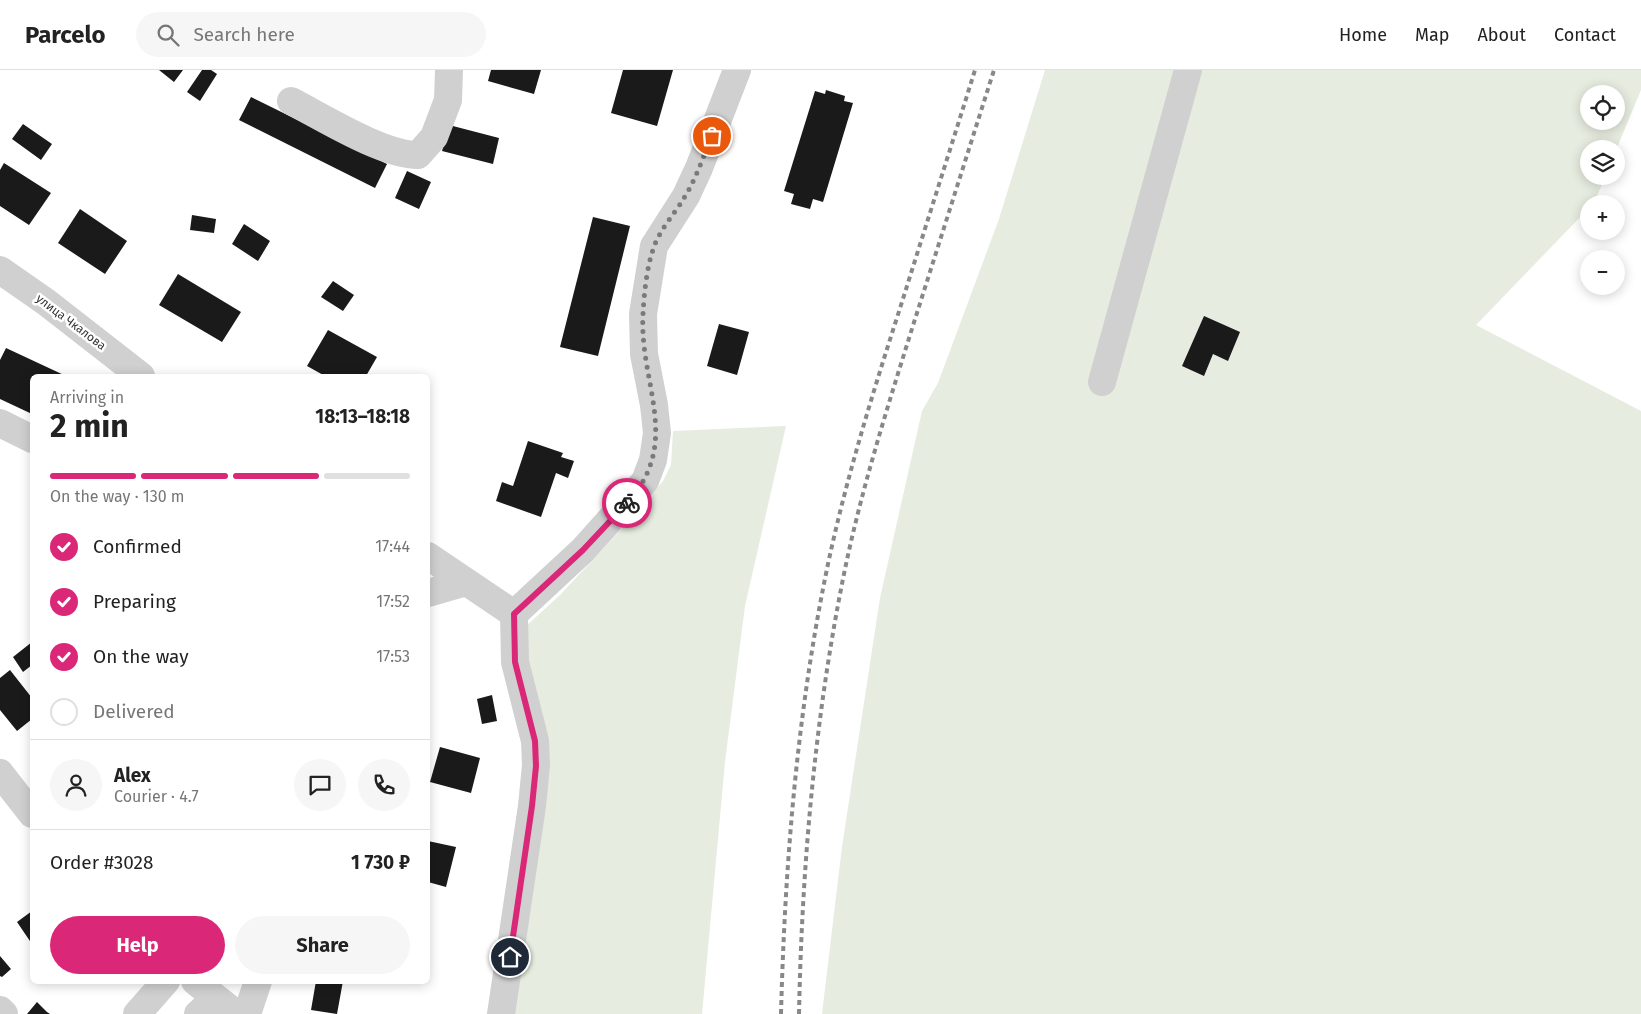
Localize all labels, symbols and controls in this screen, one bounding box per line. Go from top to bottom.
search box [136,12,486,57]
text: Parcelo [25,21,106,49]
icon: search [154,21,182,49]
text: Search here [194,23,295,46]
text: Home [1339,24,1387,46]
text: Map [1415,24,1449,46]
text: About [1477,24,1526,46]
text: Contact [1554,24,1616,46]
map controls [1580,85,1625,295]
button: locate [1580,85,1625,130]
pin [691,115,733,157]
icon: bag [698,122,726,150]
button: layers [1580,140,1625,185]
button: + [1580,195,1625,240]
button: − [1580,250,1625,295]
street label: улица Чкалова [33,291,109,353]
text: Arriving in [50,388,124,407]
text: 18:13–18:18 [315,405,410,428]
text: 2 min [50,407,129,445]
courier [602,478,652,528]
text: On the way · 130 m [50,487,185,506]
icon: bike [613,489,641,517]
icon: check [50,533,78,561]
text: Confirmed [93,535,182,558]
text: 17:44 [375,537,410,556]
icon: check [50,588,78,616]
text: Preparing [93,590,176,613]
text: 17:52 [376,592,410,611]
icon: check [50,643,78,671]
text: On the way [93,645,189,668]
text: 17:53 [376,647,410,666]
text: Delivered [93,700,175,723]
button: person [50,759,102,811]
button: chat [294,759,346,811]
button: phone [358,759,410,811]
text: Alex [114,764,151,787]
text: Courier · 4.7 [114,787,199,806]
text: Order #3028 [50,851,153,874]
text: 1 730 ₽ [351,851,410,874]
button: Help [50,916,225,974]
button: Share [235,916,410,974]
pin [489,936,531,978]
icon: home [496,943,524,971]

